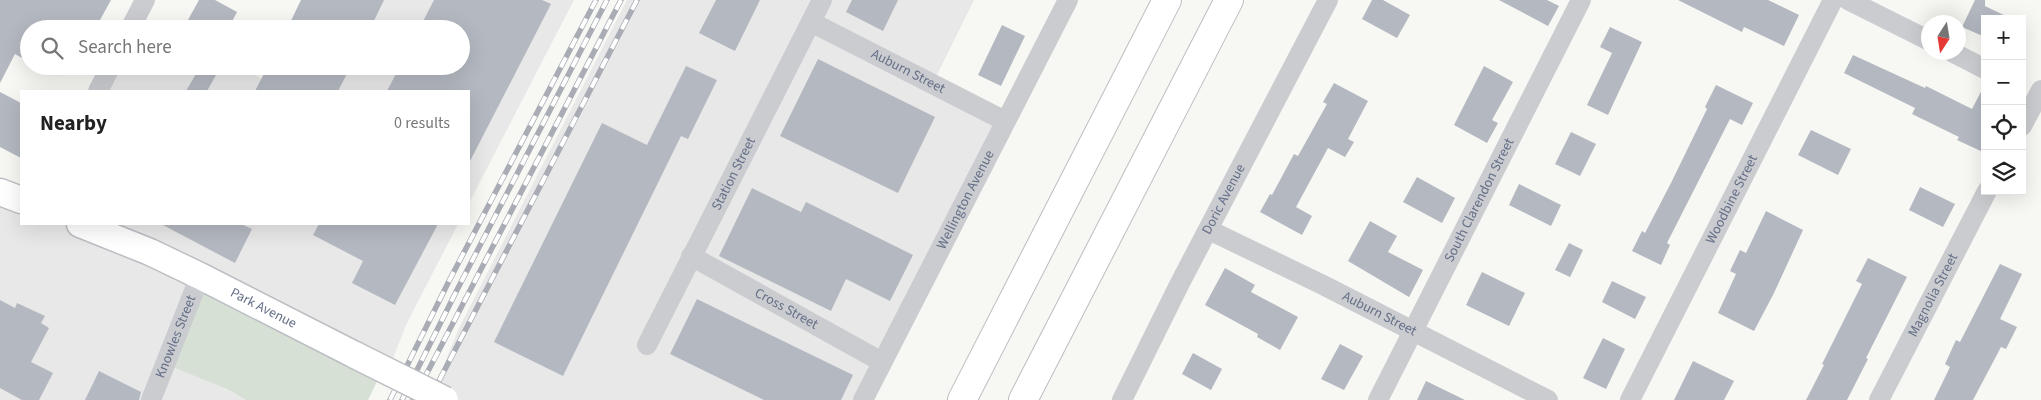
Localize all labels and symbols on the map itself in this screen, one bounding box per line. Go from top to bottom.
north arrow [1921,15,1966,60]
street label: Auburn Street [867,44,949,99]
street label: Station Street [707,133,761,214]
street label: South Clarendon Street [1439,134,1519,266]
street label: Wellington Avenue [932,147,999,253]
street label: Woodbine Street [1701,151,1763,247]
street label: Doric Avenue [1197,161,1250,238]
street label: Magnolia Street [1903,250,1963,340]
street label: Park Avenue [227,283,300,334]
street label: Cross Street [751,283,822,335]
street label: Auburn Street [1339,287,1420,341]
street label: Knowles Street [151,292,202,381]

